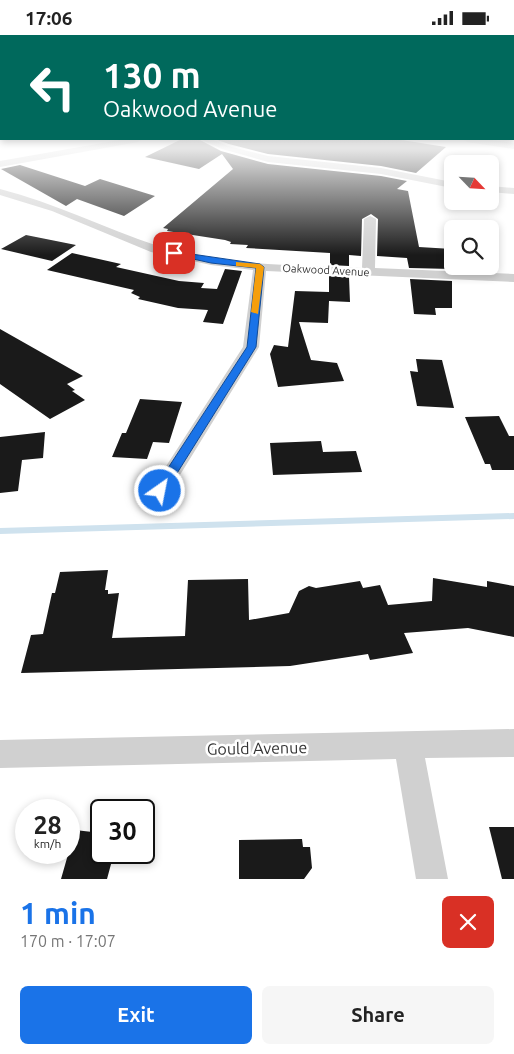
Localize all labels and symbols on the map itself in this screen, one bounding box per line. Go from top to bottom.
north arrow [444,155,499,210]
pin [153,232,195,274]
street label: Oakwood Avenue [282,262,370,278]
position arrow [133,464,185,516]
street label: Gould Avenue [207,738,307,758]
speed limit sign: 30 [90,799,155,864]

